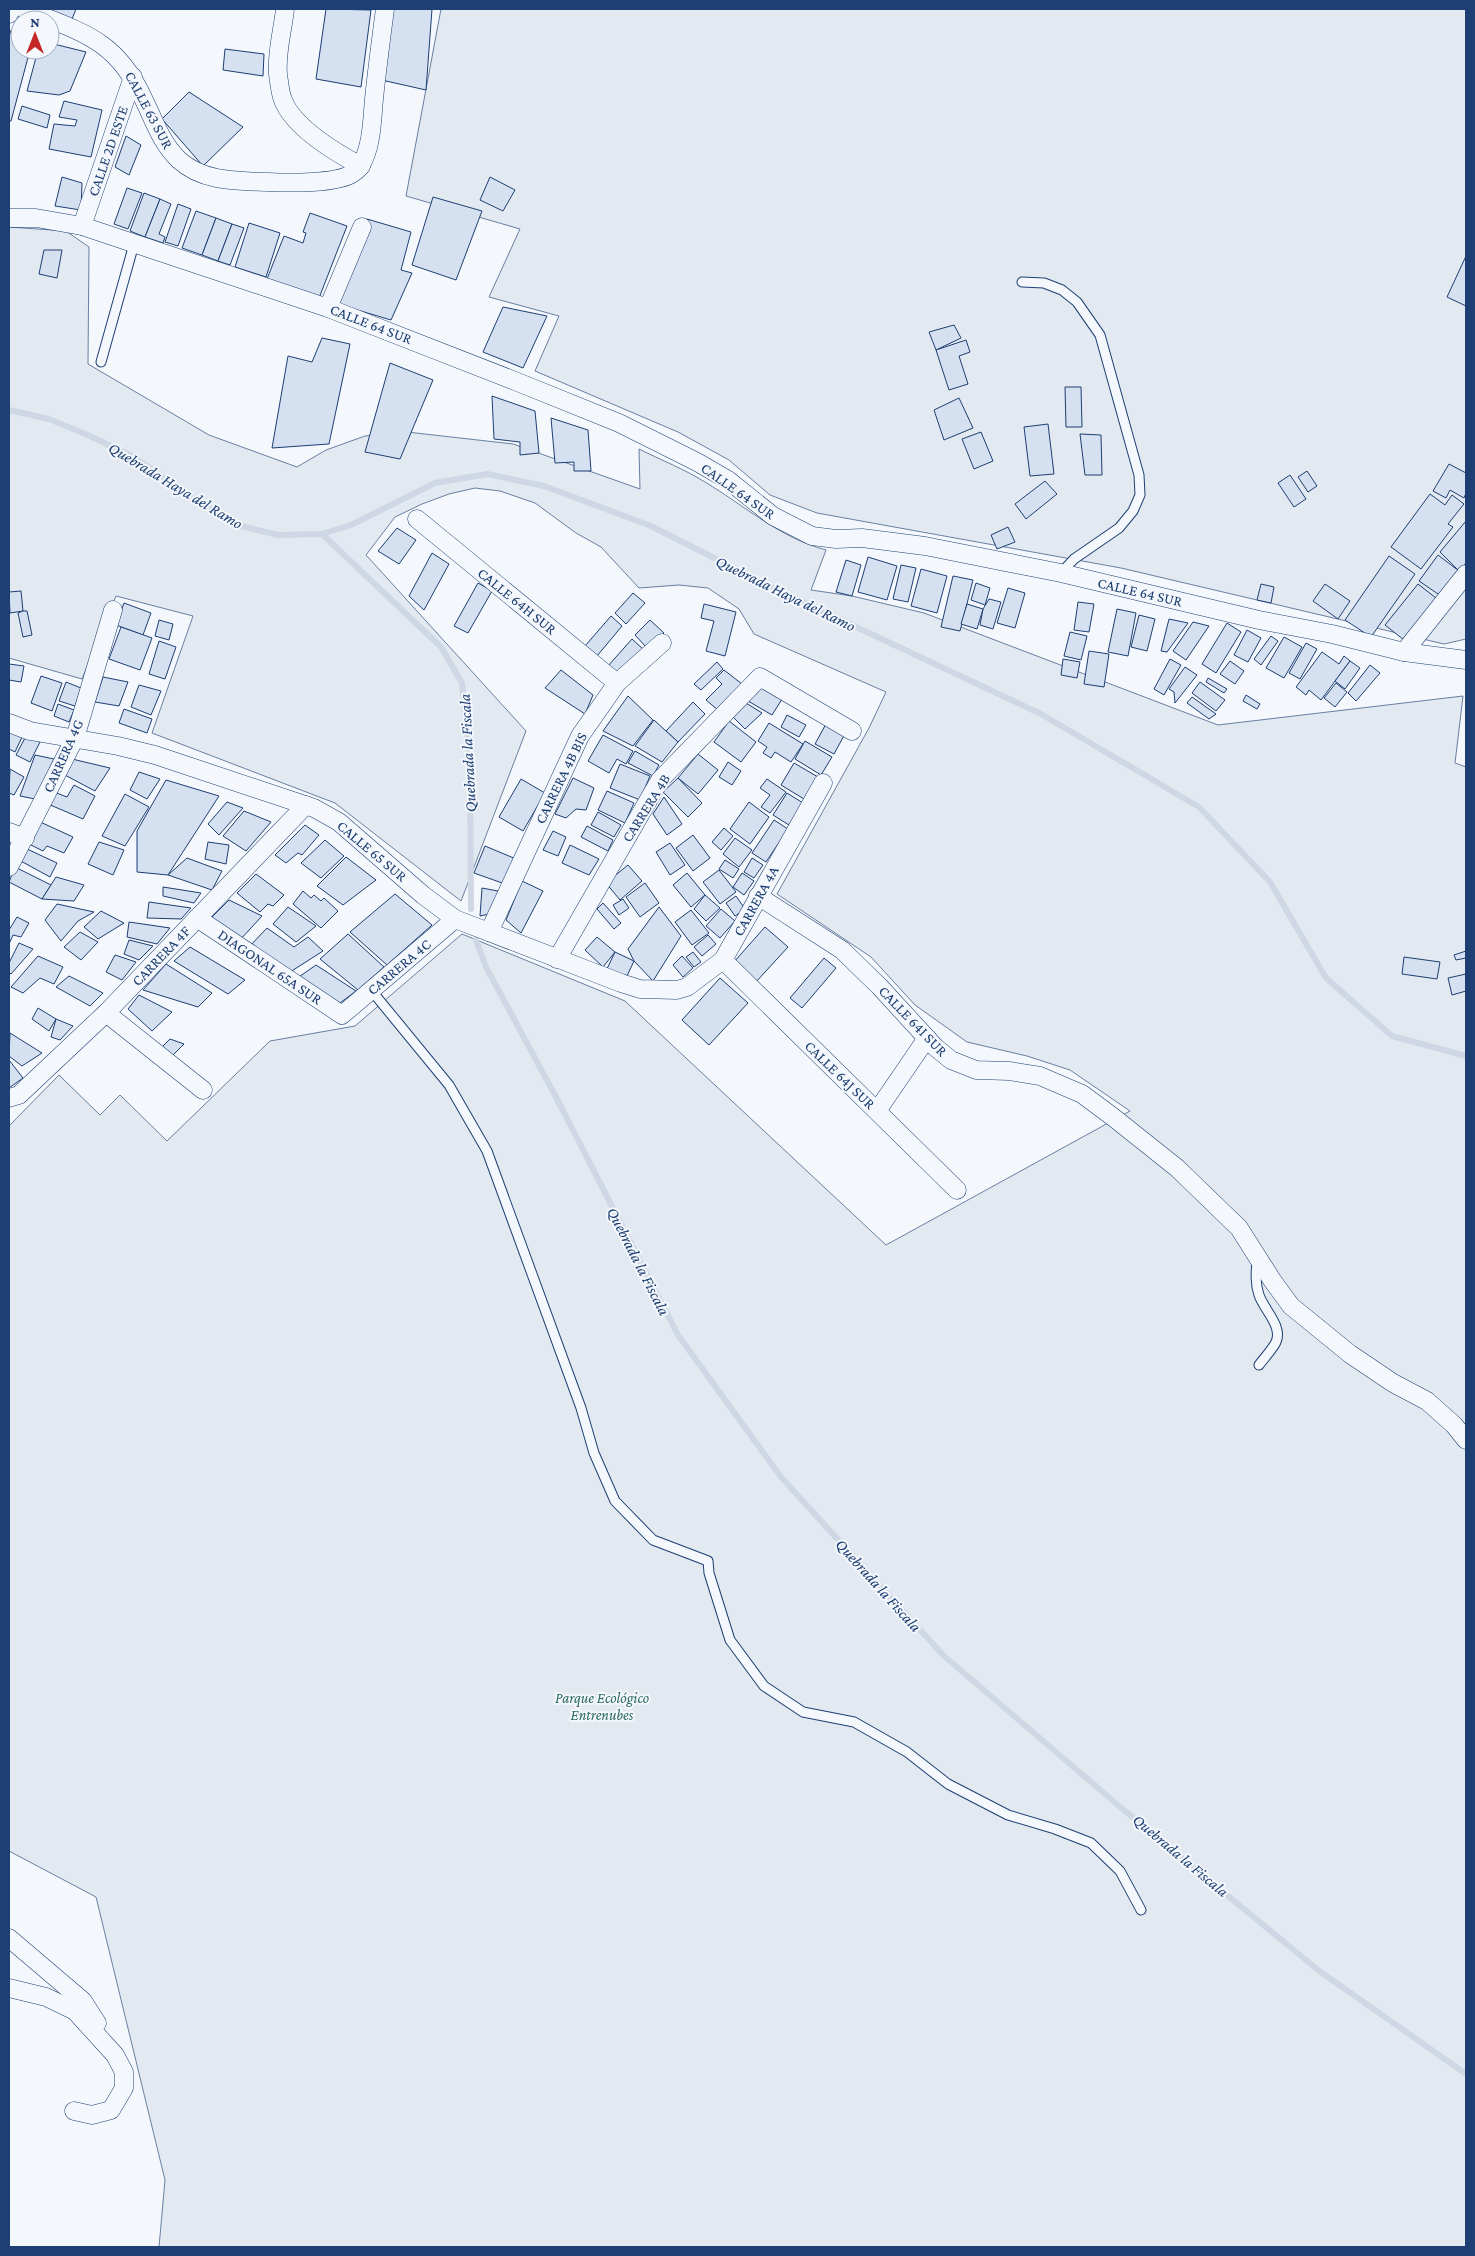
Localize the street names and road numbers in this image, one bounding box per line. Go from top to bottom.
street label: CALLE 63 SUR [122,69,176,152]
street label: CALLE 2D ESTE [85,104,131,198]
street label: CALLE 64 SUR [328,301,415,347]
street label: CALLE 64 SUR [698,460,779,523]
street label: CALLE 64H SUR [475,565,560,638]
street label: CALLE 64 SUR [1096,574,1185,610]
street label: CARRERA 4G [40,717,86,795]
street label: CARRERA 4B BIS [532,730,590,826]
street label: CARRERA 4B [619,771,673,845]
street label: CALLE 65 SUR [334,817,410,885]
street label: CARRERA 4A [730,863,782,939]
street label: CARRERA 4F [129,923,194,989]
street label: DIAGONAL 65A SUR [215,926,326,1008]
street label: CARRERA 4C [364,936,434,998]
street label: CALLE 64I SUR [876,983,951,1060]
street label: CALLE 64J SUR [801,1038,879,1114]

